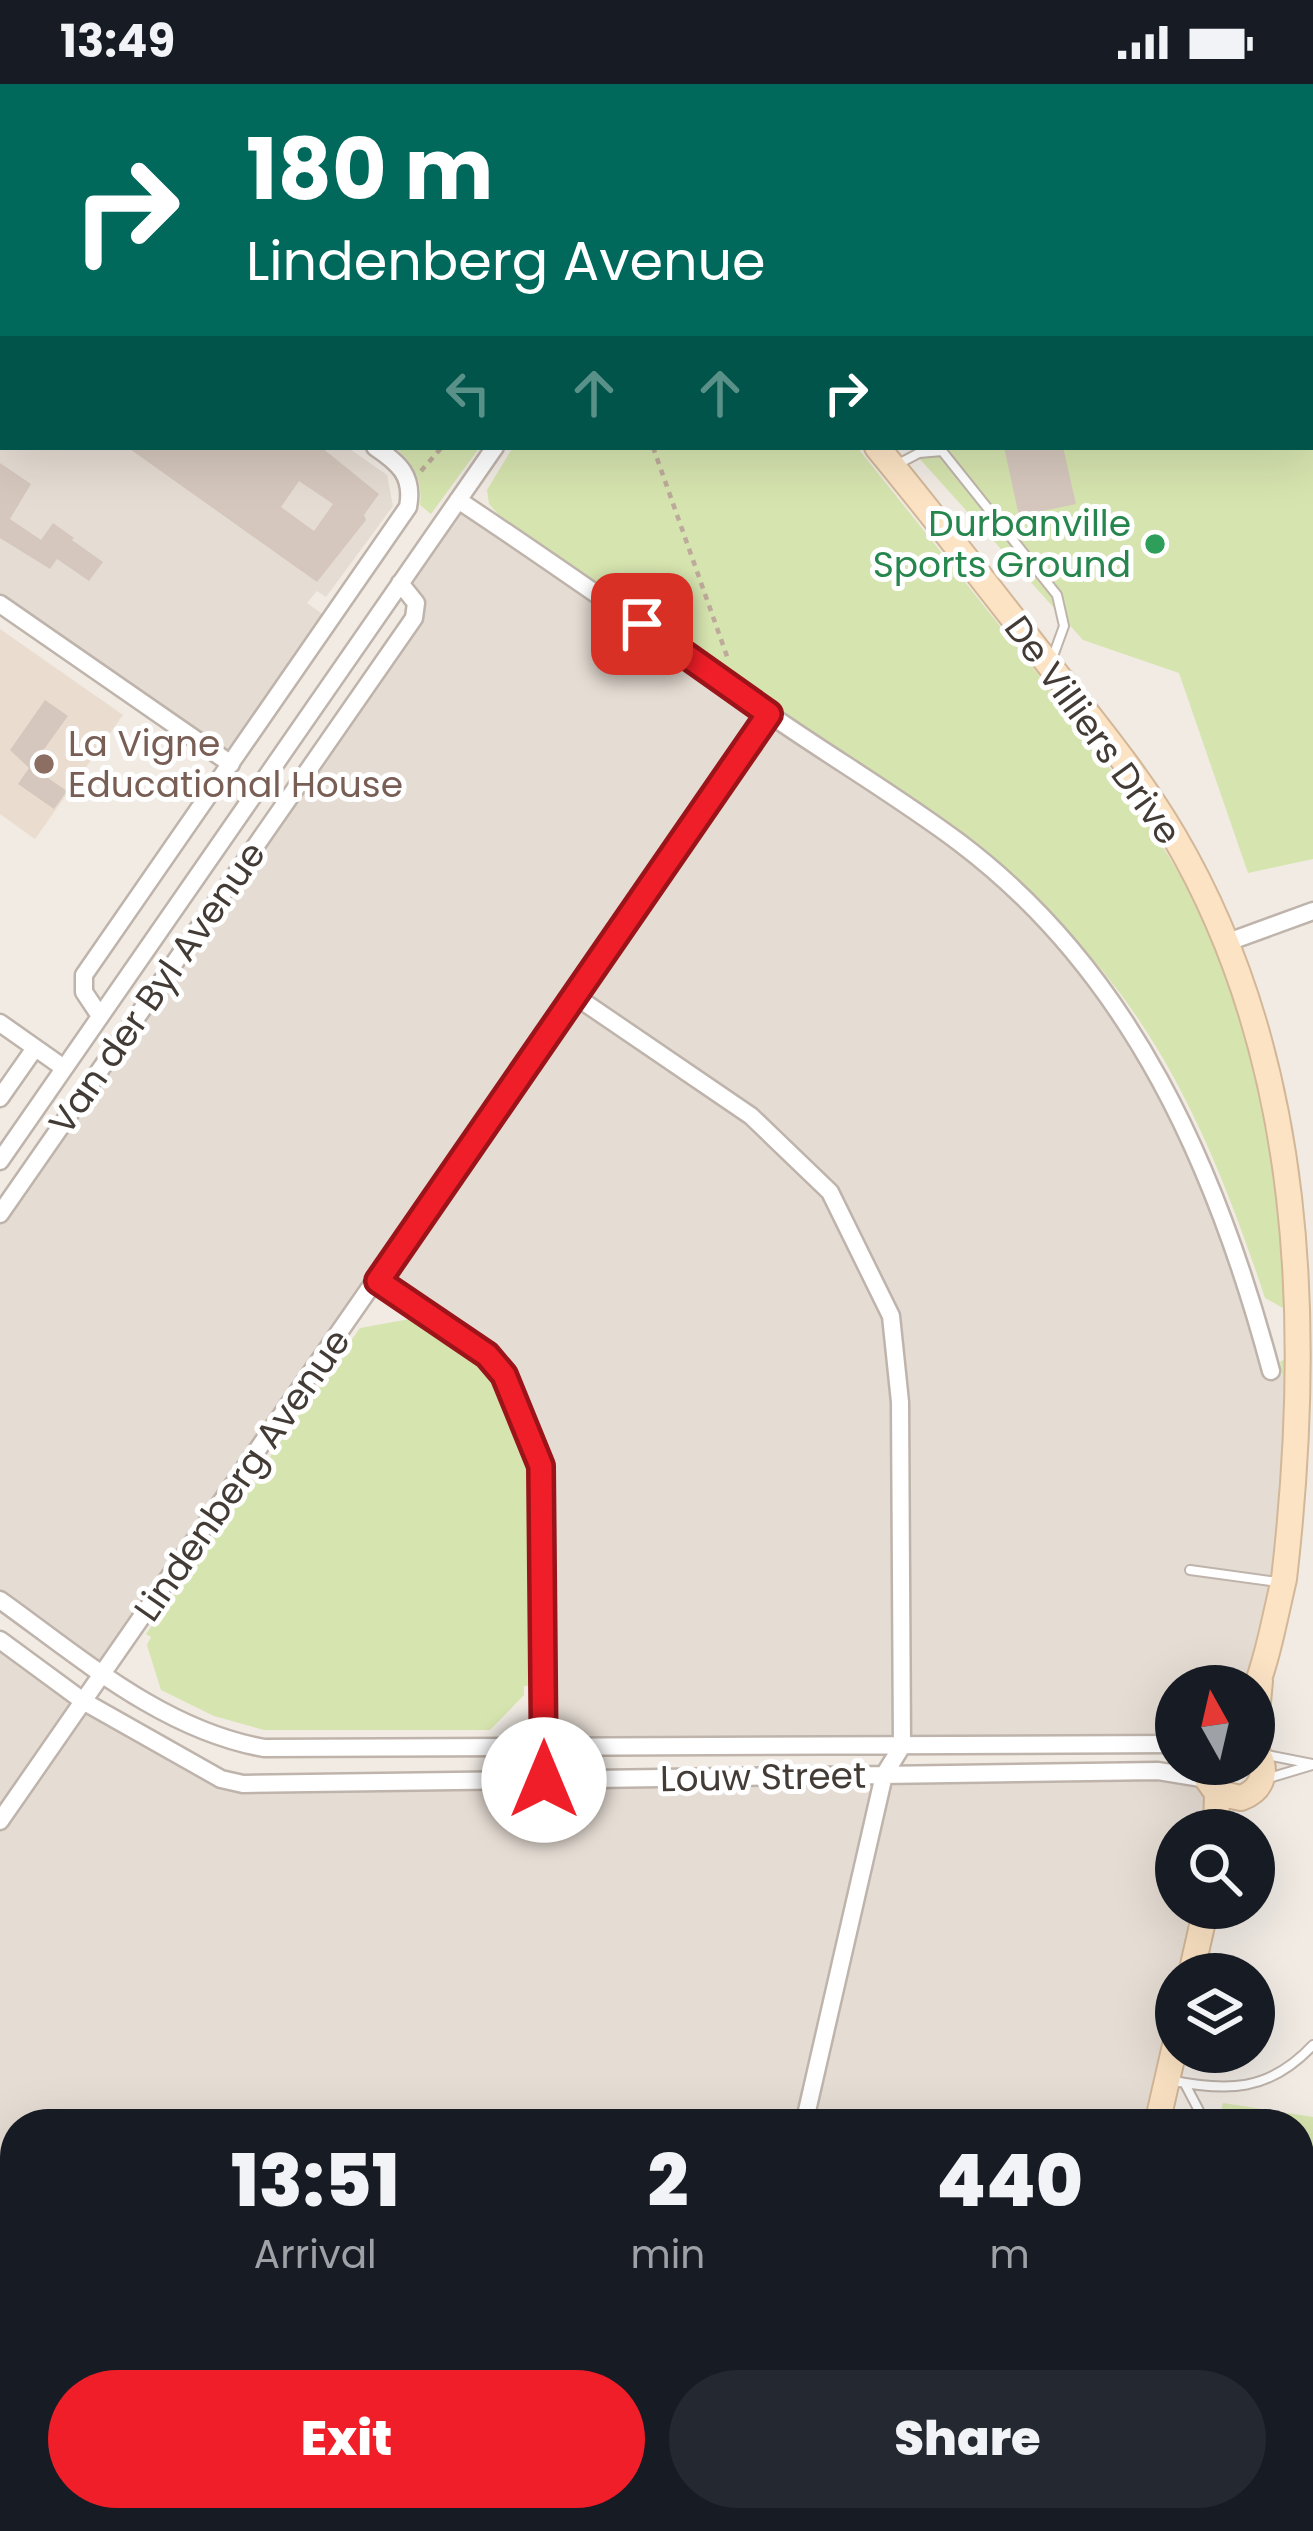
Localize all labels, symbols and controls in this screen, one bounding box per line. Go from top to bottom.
text: 13:49 [60,10,175,73]
text: 180 m [246,111,494,228]
icon: right [48,132,204,288]
text: Lindenberg Avenue [246,223,766,299]
icon: left [435,360,501,426]
icon: ahead [561,360,627,426]
icon: ahead [687,360,753,426]
icon: right [813,360,879,426]
place label: Durbanville Sports Ground [873,498,1131,590]
marker: Durbanville Sports Ground [1142,531,1168,557]
pin [591,573,693,675]
icon: arrive [609,591,675,657]
street label: De Villiers Drive [993,605,1193,855]
place label: La Vigne Educational House [68,718,403,810]
marker: La Vigne Educational House [31,751,57,777]
street label: Van der Byl Avenue [37,831,277,1145]
street label: Lindenberg Avenue [122,1319,362,1631]
north arrow [1155,1665,1275,1785]
map controls [1155,1665,1275,2073]
position arrow [481,1717,607,1843]
street label: Louw Street [659,1750,867,1804]
button: search [1155,1809,1275,1929]
button: layers [1155,1953,1275,2073]
text: 13:51 [231,2130,400,2231]
text: 2 [647,2130,688,2231]
text: 440 [936,2130,1083,2231]
text: Arrival [254,2227,377,2282]
text: min [631,2227,705,2282]
text: m [990,2227,1030,2282]
button: Exit [48,2370,645,2508]
button: Share [669,2370,1266,2508]

